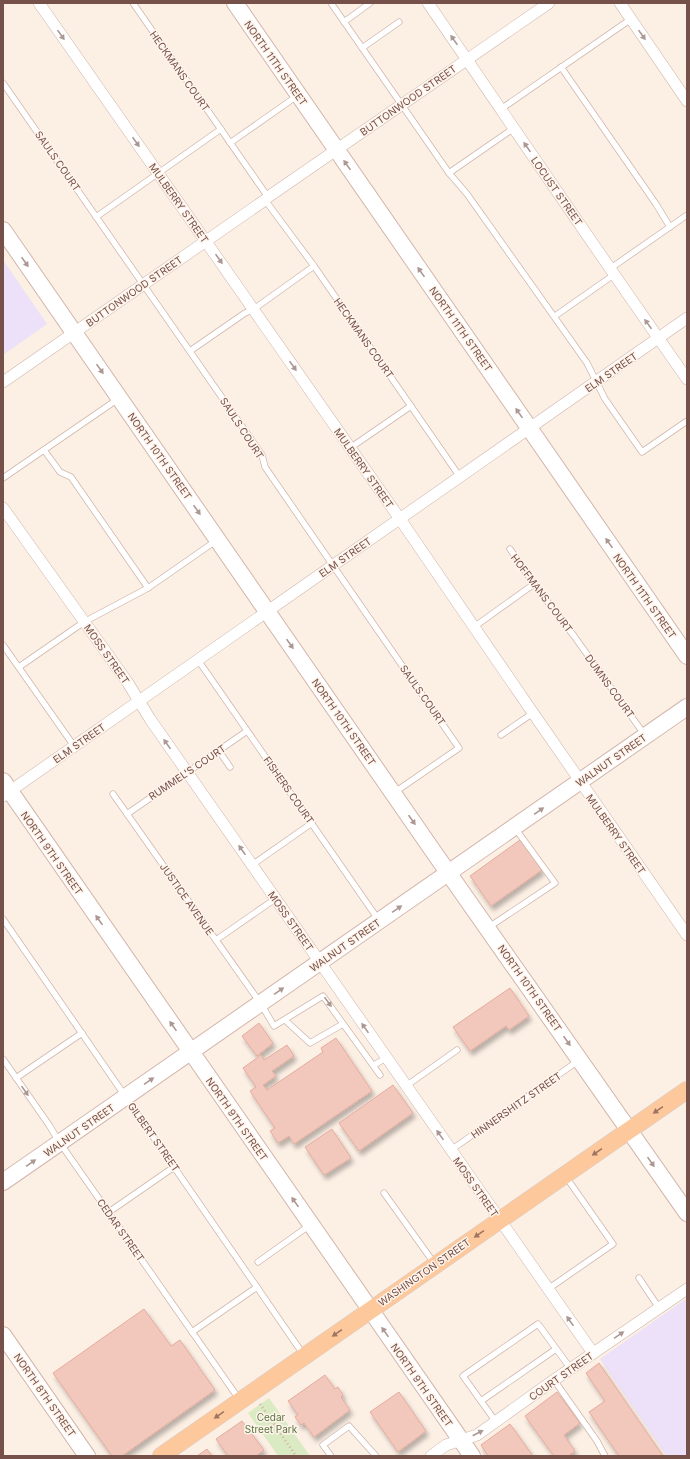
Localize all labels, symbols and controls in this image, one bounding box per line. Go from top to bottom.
street label: NORTH 11TH STREET [242,18,310,108]
street label: HECKMANS COURT [148,28,212,114]
one-way arrow [57,30,65,40]
one-way arrow [638,30,646,40]
one-way arrow [450,35,458,46]
street label: BUTTONWOOD STREET [358,62,458,138]
street label: SAULS COURT [33,129,83,193]
one-way arrow [132,136,140,147]
one-way arrow [523,142,531,153]
street label: LOCUST STREET [529,154,585,228]
one-way arrow [343,160,351,170]
street label: MULBERRY STREET [147,161,211,245]
street label: BUTTONWOOD STREET [84,253,184,329]
one-way arrow [215,254,223,265]
one-way arrow [21,257,29,267]
one-way arrow [417,266,425,277]
street label: NORTH 11TH STREET [427,284,495,374]
street label: HECKMANS COURT [332,295,396,381]
one-way arrow [644,319,652,329]
street label: ELM STREET [582,350,640,394]
one-way arrow [289,361,297,371]
one-way arrow [96,364,104,374]
street label: SAULS COURT [218,395,266,461]
one-way arrow [515,408,523,418]
street label: NORTH 10TH STREET [125,410,195,502]
street label: MULBERRY STREET [332,426,396,510]
one-way arrow [193,505,201,516]
street label: ELM STREET [316,535,374,579]
one-way arrow [605,538,613,548]
street label: NORTH 11TH STREET [611,551,679,641]
street label: HOFFMANS COURT [509,552,575,634]
street label: MOSS STREET [82,622,132,686]
one-way arrow [286,639,294,649]
street label: DUMNS COURT [583,652,637,720]
street label: SAULS COURT [398,663,448,727]
street label: NORTH 10TH STREET [309,676,379,768]
street label: ELM STREET [50,721,108,765]
street label: WALNUT STREET [573,731,649,789]
one-way arrow [163,738,171,749]
street label: RUMMEL'S COURT [146,742,228,802]
street label: FISHERS COURT [261,754,317,826]
street label: MULBERRY STREET [584,792,648,876]
one-way arrow [533,807,544,815]
street label: NORTH 9TH STREET [19,809,85,897]
one-way arrow [408,814,416,825]
one-way arrow [238,845,246,856]
street label: JUSTICE AVENUE [158,861,216,937]
street label: MOSS STREET [266,889,316,953]
one-way arrow [392,905,403,913]
one-way arrow [95,914,103,925]
street label: WALNUT STREET [307,916,383,974]
street label: NORTH 10TH STREET [495,942,565,1034]
one-way arrow [274,987,284,995]
one-way arrow [324,997,332,1008]
one-way arrow [169,1021,177,1032]
one-way arrow [361,1023,369,1033]
one-way arrow [563,1035,571,1046]
street label: HINNERSHITZ STREET [469,1069,563,1141]
street label: NORTH 9TH STREET [204,1075,270,1163]
one-way arrow [144,1077,155,1085]
one-way arrow [21,1086,29,1096]
street label: GILBERT STREET [126,1100,182,1174]
street label: WALNUT STREET [41,1101,117,1159]
one-way arrow [653,1106,663,1114]
one-way arrow [436,1129,444,1140]
one-way arrow [592,1148,602,1156]
street label: MOSS STREET [451,1155,501,1219]
one-way arrow [647,1157,655,1167]
one-way arrow [26,1159,37,1167]
street label: CEDAR STREET [95,1196,147,1264]
one-way arrow [291,1197,299,1207]
one-way arrow [473,1230,484,1238]
street label: WASHINGTON STREET [376,1236,472,1308]
one-way arrow [566,1316,574,1327]
one-way arrow [381,1327,389,1337]
one-way arrow [332,1329,343,1337]
one-way arrow [614,1331,624,1339]
street label: NORTH 9TH STREET [389,1341,455,1429]
street label: COURT STREET [526,1349,596,1403]
street label: NORTH 8TH STREET [12,1351,78,1439]
one-way arrow [214,1411,225,1419]
park label: Cedar Street Park [245,1411,298,1435]
one-way arrow [472,1430,484,1437]

